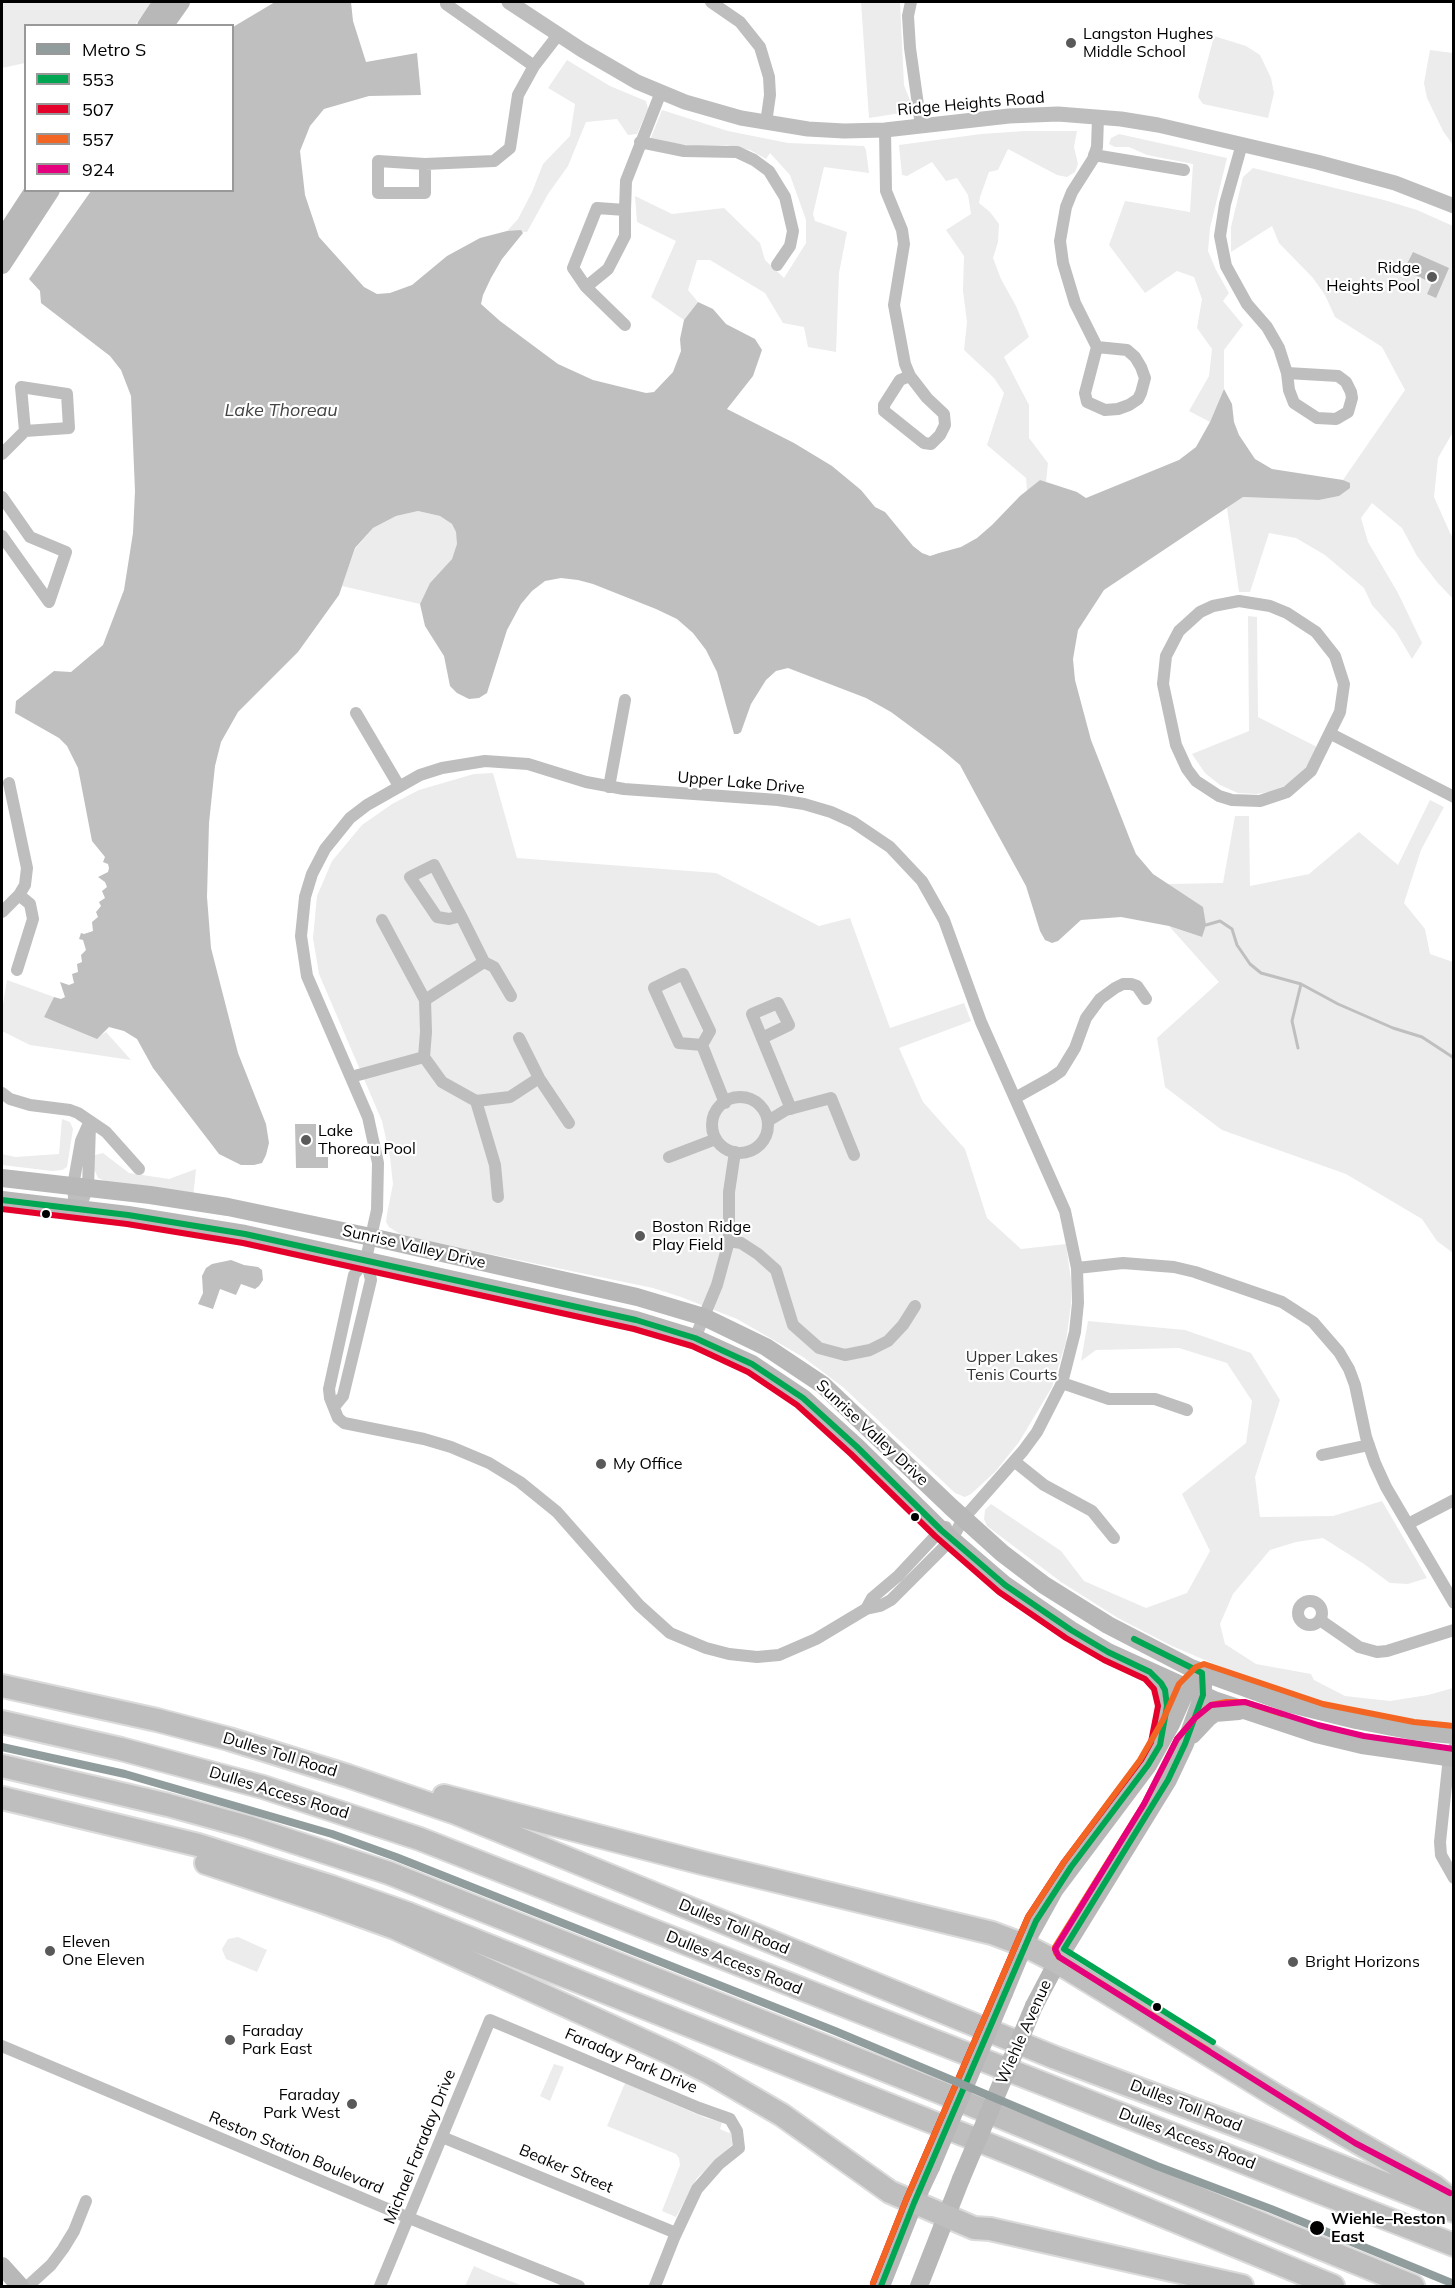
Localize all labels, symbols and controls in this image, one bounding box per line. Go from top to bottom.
legend [24,24,234,192]
place label: Langston Hughes Middle School [1083,24,1214,62]
marker: Langston Hughes Middle School [1064,36,1078,50]
text: Metro S [82,38,146,61]
text: 553 [82,68,114,91]
street label: Ridge Heights Road [897,88,1045,120]
text: 507 [82,98,114,121]
text: 557 [82,128,114,151]
text: 924 [82,158,114,181]
place label: Ridge Heights Pool [1326,258,1420,296]
marker: Ridge Heights Pool [1425,270,1439,284]
water label: Lake Thoreau [224,400,338,422]
street label: Upper Lake Drive [677,768,805,798]
place label: Lake Thoreau Pool [318,1121,416,1159]
marker: Lake Thoreau Pool [299,1133,313,1147]
unlabelled marker [40,1208,52,1220]
place label: Boston Ridge Play Field [652,1217,751,1255]
street label: Sunrise Valley Drive [341,1221,487,1273]
marker: Boston Ridge Play Field [633,1229,647,1243]
park label: Upper Lakes Tenis Courts [966,1347,1058,1385]
street label: Sunrise Valley Drive [812,1376,932,1490]
place label: My Office [613,1454,683,1474]
marker: My Office [594,1457,608,1471]
unlabelled marker [909,1511,921,1523]
street label: Dulles Toll Road [221,1729,339,1781]
street label: Dulles Access Road [207,1763,351,1823]
street label: Dulles Toll Road [676,1895,792,1959]
street label: Dulles Access Road [663,1927,805,1999]
place label: Eleven One Eleven [62,1932,145,1970]
marker: Eleven One Eleven [43,1944,57,1958]
place label: Bright Horizons [1305,1952,1420,1972]
marker: Bright Horizons [1286,1955,1300,1969]
street label: Wiehle Avenue [992,1977,1056,2087]
unlabelled marker [1151,2001,1163,2013]
place label: Faraday Park East [242,2021,312,2059]
street label: Faraday Park Drive [562,2024,700,2098]
marker: Faraday Park East [223,2033,237,2047]
street label: Michael Faraday Drive [380,2067,460,2227]
street label: Dulles Toll Road [1127,2076,1245,2136]
place label: Faraday Park West [263,2085,340,2123]
marker: Faraday Park West [345,2097,359,2111]
street label: Dulles Access Road [1116,2104,1258,2174]
street label: Reston Station Boulevard [206,2107,386,2199]
street label: Beaker Street [516,2141,616,2197]
place label: Wiehle–Reston East [1331,2209,1446,2247]
marker: Wiehle–Reston East [1308,2219,1326,2237]

